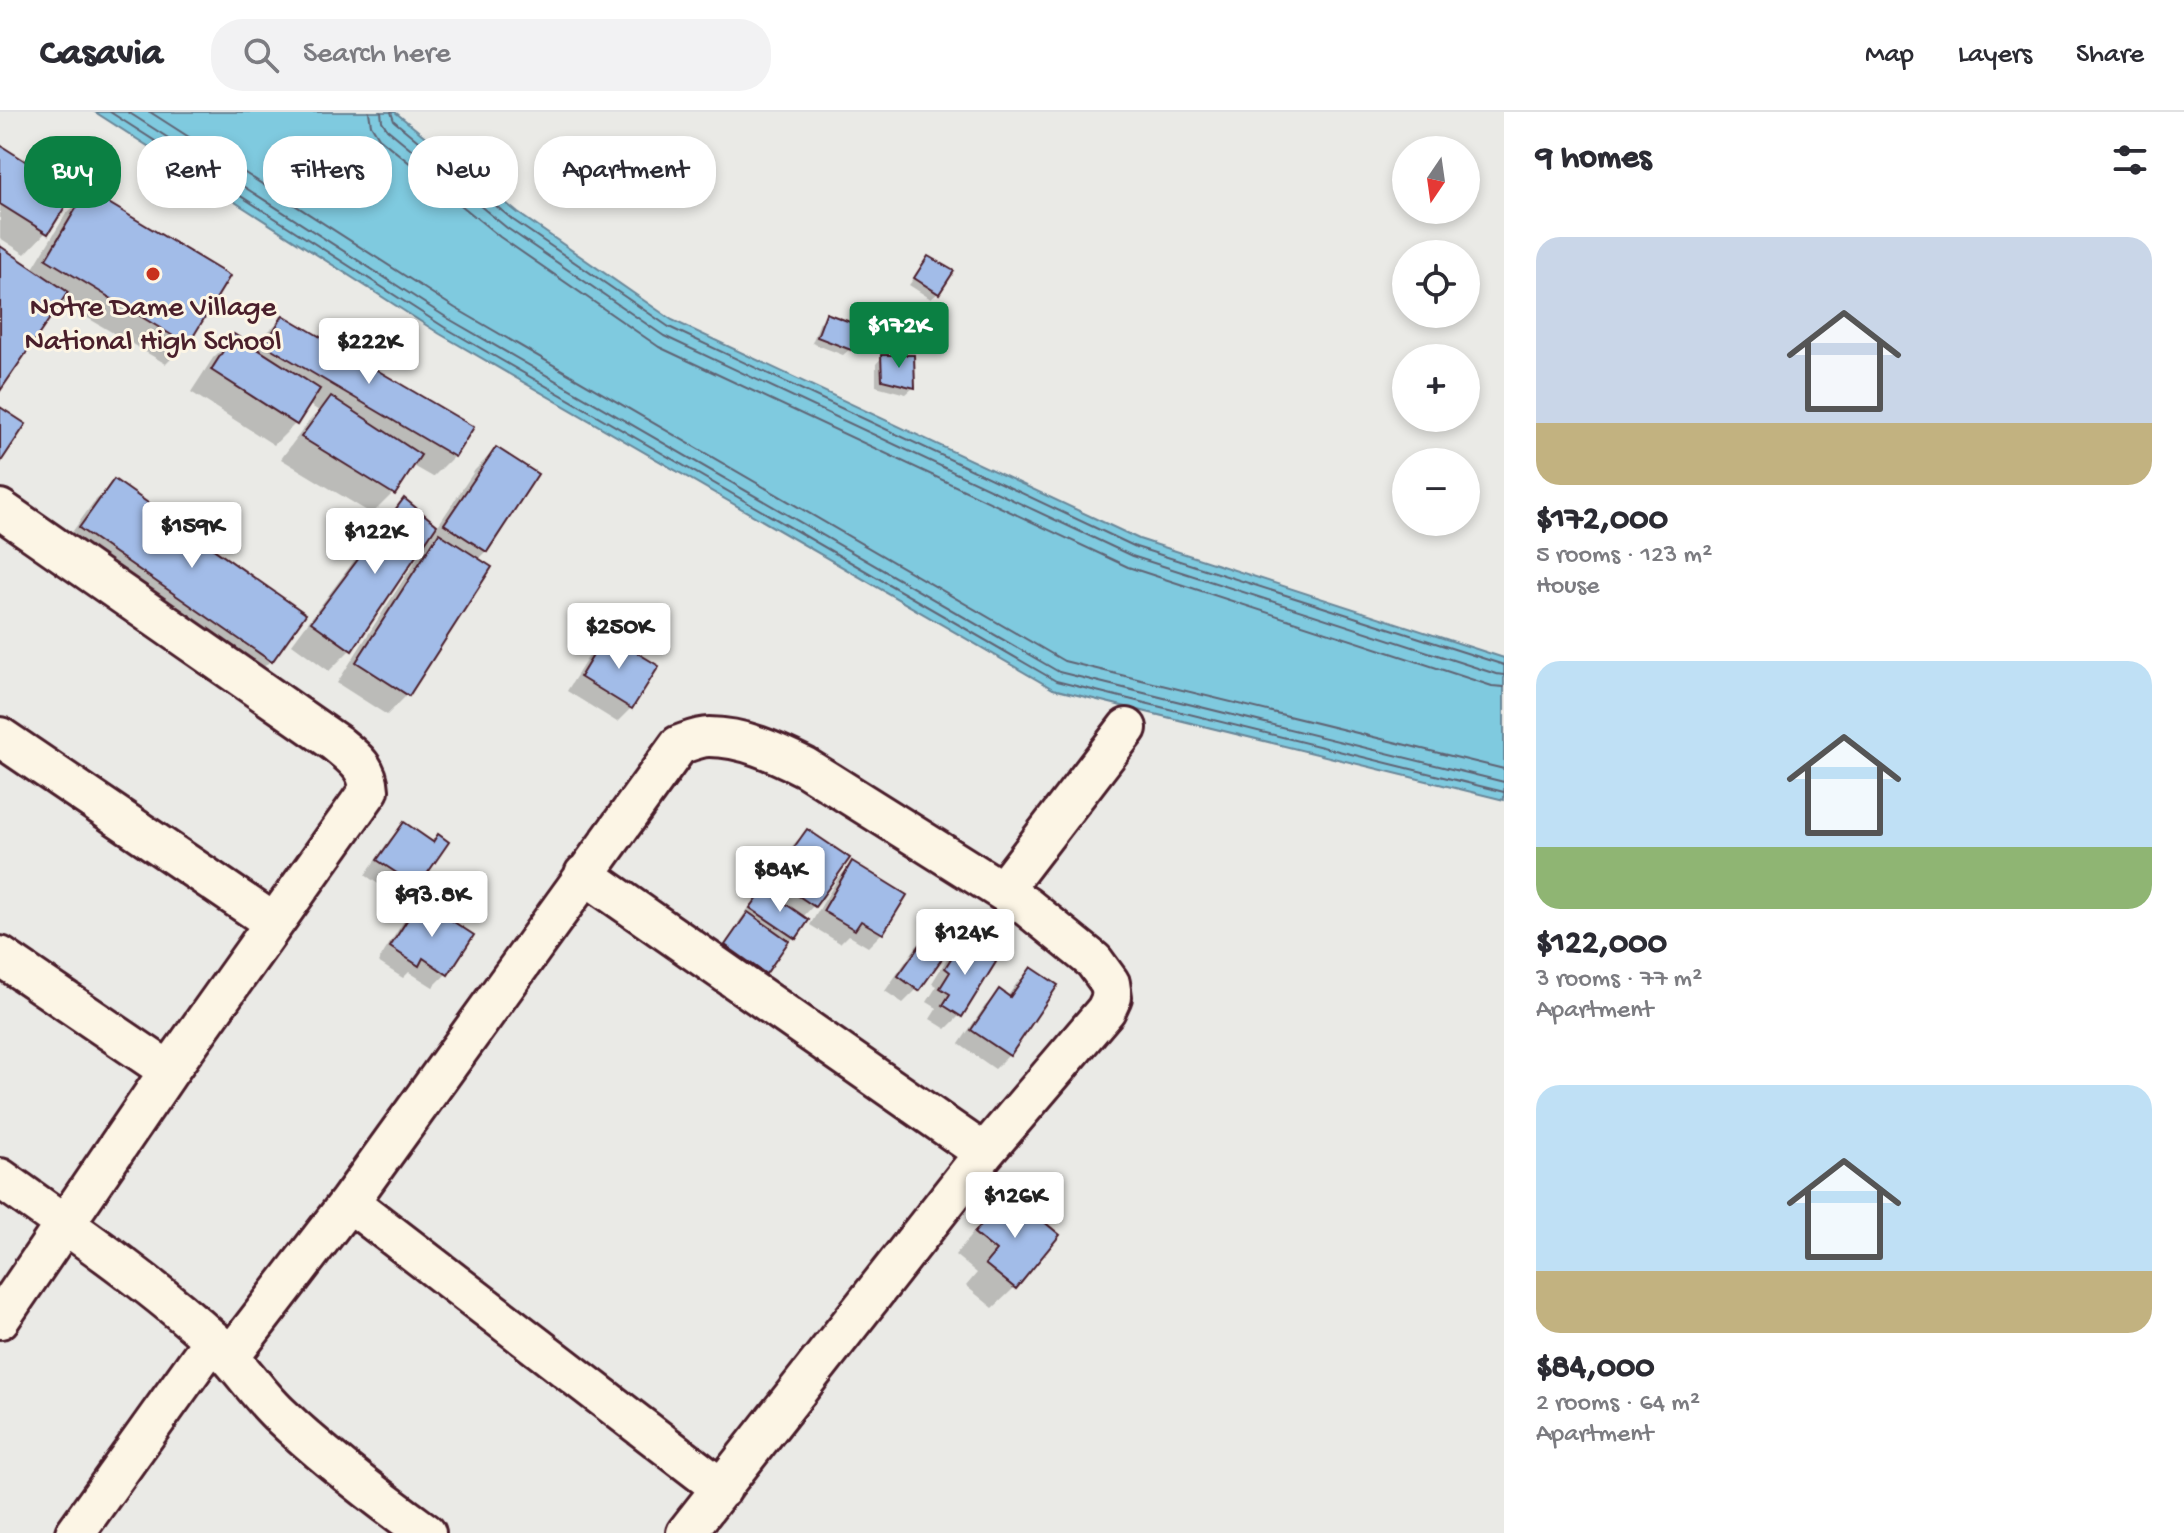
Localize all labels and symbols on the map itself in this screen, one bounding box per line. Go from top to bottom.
north arrow [1392,136,1480,224]
marker: Notre Dame Village National High School [144,265,162,283]
place label: Notre Dame Village National High School [24,292,282,361]
pin: $172K [843,302,955,370]
pin: $222K [313,318,425,386]
pin: $159K [136,502,248,570]
pin: $122K [319,508,431,576]
pin: $250K [563,603,675,671]
pin: $84K [733,846,827,914]
pin: $93.8K [367,871,497,939]
pin: $124K [909,909,1021,977]
pin: $126K [959,1172,1071,1240]

